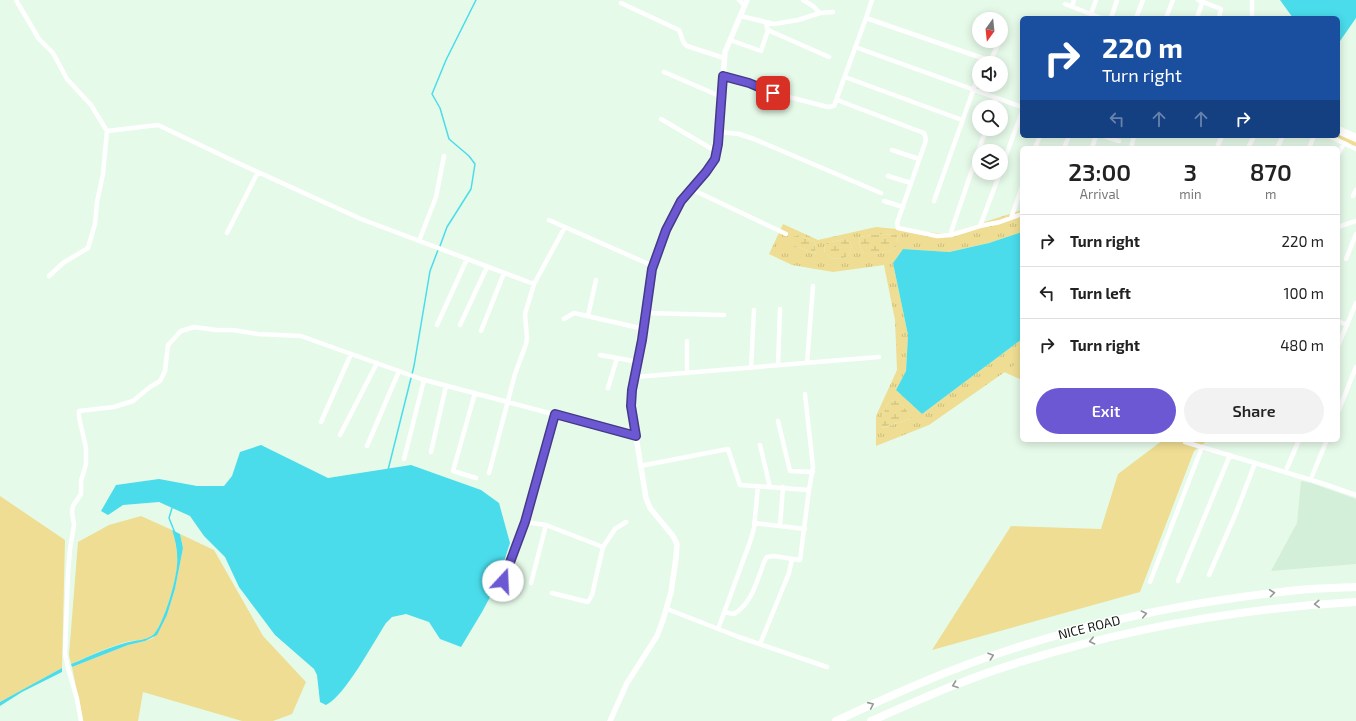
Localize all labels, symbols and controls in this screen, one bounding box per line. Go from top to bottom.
north arrow [972,12,1008,48]
map controls [972,12,1008,180]
text: 220 m [1102,30,1183,64]
icon: right [1036,32,1088,84]
button: sound [972,56,1008,92]
text: Turn right [1102,64,1182,86]
pin [756,76,790,110]
icon: arrive [762,82,784,104]
button: search [972,100,1008,136]
icon: left [1106,108,1128,130]
icon: ahead [1148,108,1170,130]
icon: ahead [1190,108,1212,130]
icon: right [1232,108,1254,130]
button: layers [972,144,1008,180]
text: 23:00 [1068,157,1131,186]
text: 3 [1184,157,1197,186]
text: 870 [1250,157,1292,186]
text: Arrival [1080,186,1119,202]
text: min [1179,186,1201,202]
text: m [1265,186,1276,202]
icon: right [1036,230,1058,252]
text: Turn right [1070,232,1140,250]
text: 220 m [1282,232,1324,250]
icon: left [1036,282,1058,304]
text: Turn left [1070,284,1131,302]
text: 100 m [1283,284,1324,302]
icon: right [1036,334,1058,356]
text: Turn right [1070,336,1140,354]
text: 480 m [1280,336,1324,354]
button: Exit [1036,388,1176,434]
button: Share [1184,388,1324,434]
position arrow [482,560,524,602]
one-way arrow [1269,589,1275,598]
one-way arrow [1314,600,1320,609]
one-way arrow [1141,611,1147,619]
street label: NICE ROAD [1056,612,1122,642]
one-way arrow [1089,637,1096,645]
one-way arrow [988,652,995,661]
one-way arrow [952,681,959,689]
one-way arrow [867,702,875,710]

